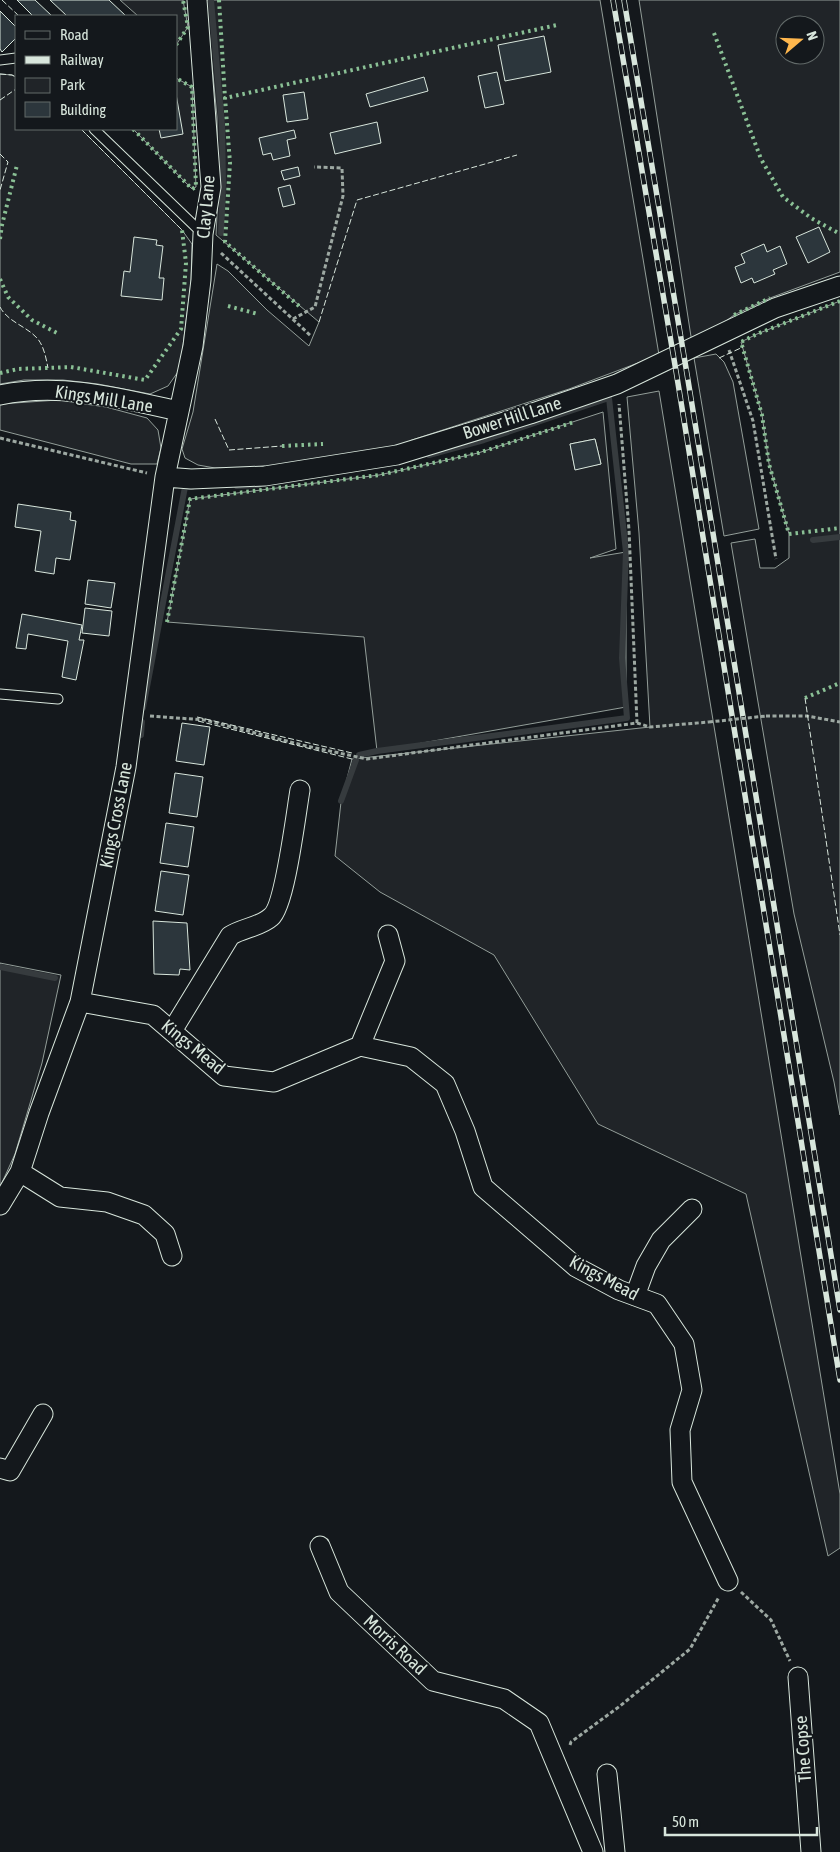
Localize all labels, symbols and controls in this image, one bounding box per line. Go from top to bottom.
legend [15,15,178,130]
north arrow [775,15,825,65]
text: Road [60,26,89,43]
text: N [803,29,821,42]
text: Railway [60,51,104,68]
text: Park [60,76,85,93]
text: Building [60,101,106,118]
street label: Clay Lane [192,174,219,239]
street label: Kings Mill Lane [54,380,154,417]
street label: Bower Hill Lane [460,392,564,443]
street label: Kings Cross Lane [95,760,136,870]
street label: Kings Mead [157,1015,229,1078]
street label: Kings Mead [566,1251,642,1305]
street label: Morris Road [359,1610,431,1679]
street label: The Copse [790,1715,815,1783]
scale bar [665,1804,818,1836]
text: 50 m [672,1813,699,1830]

